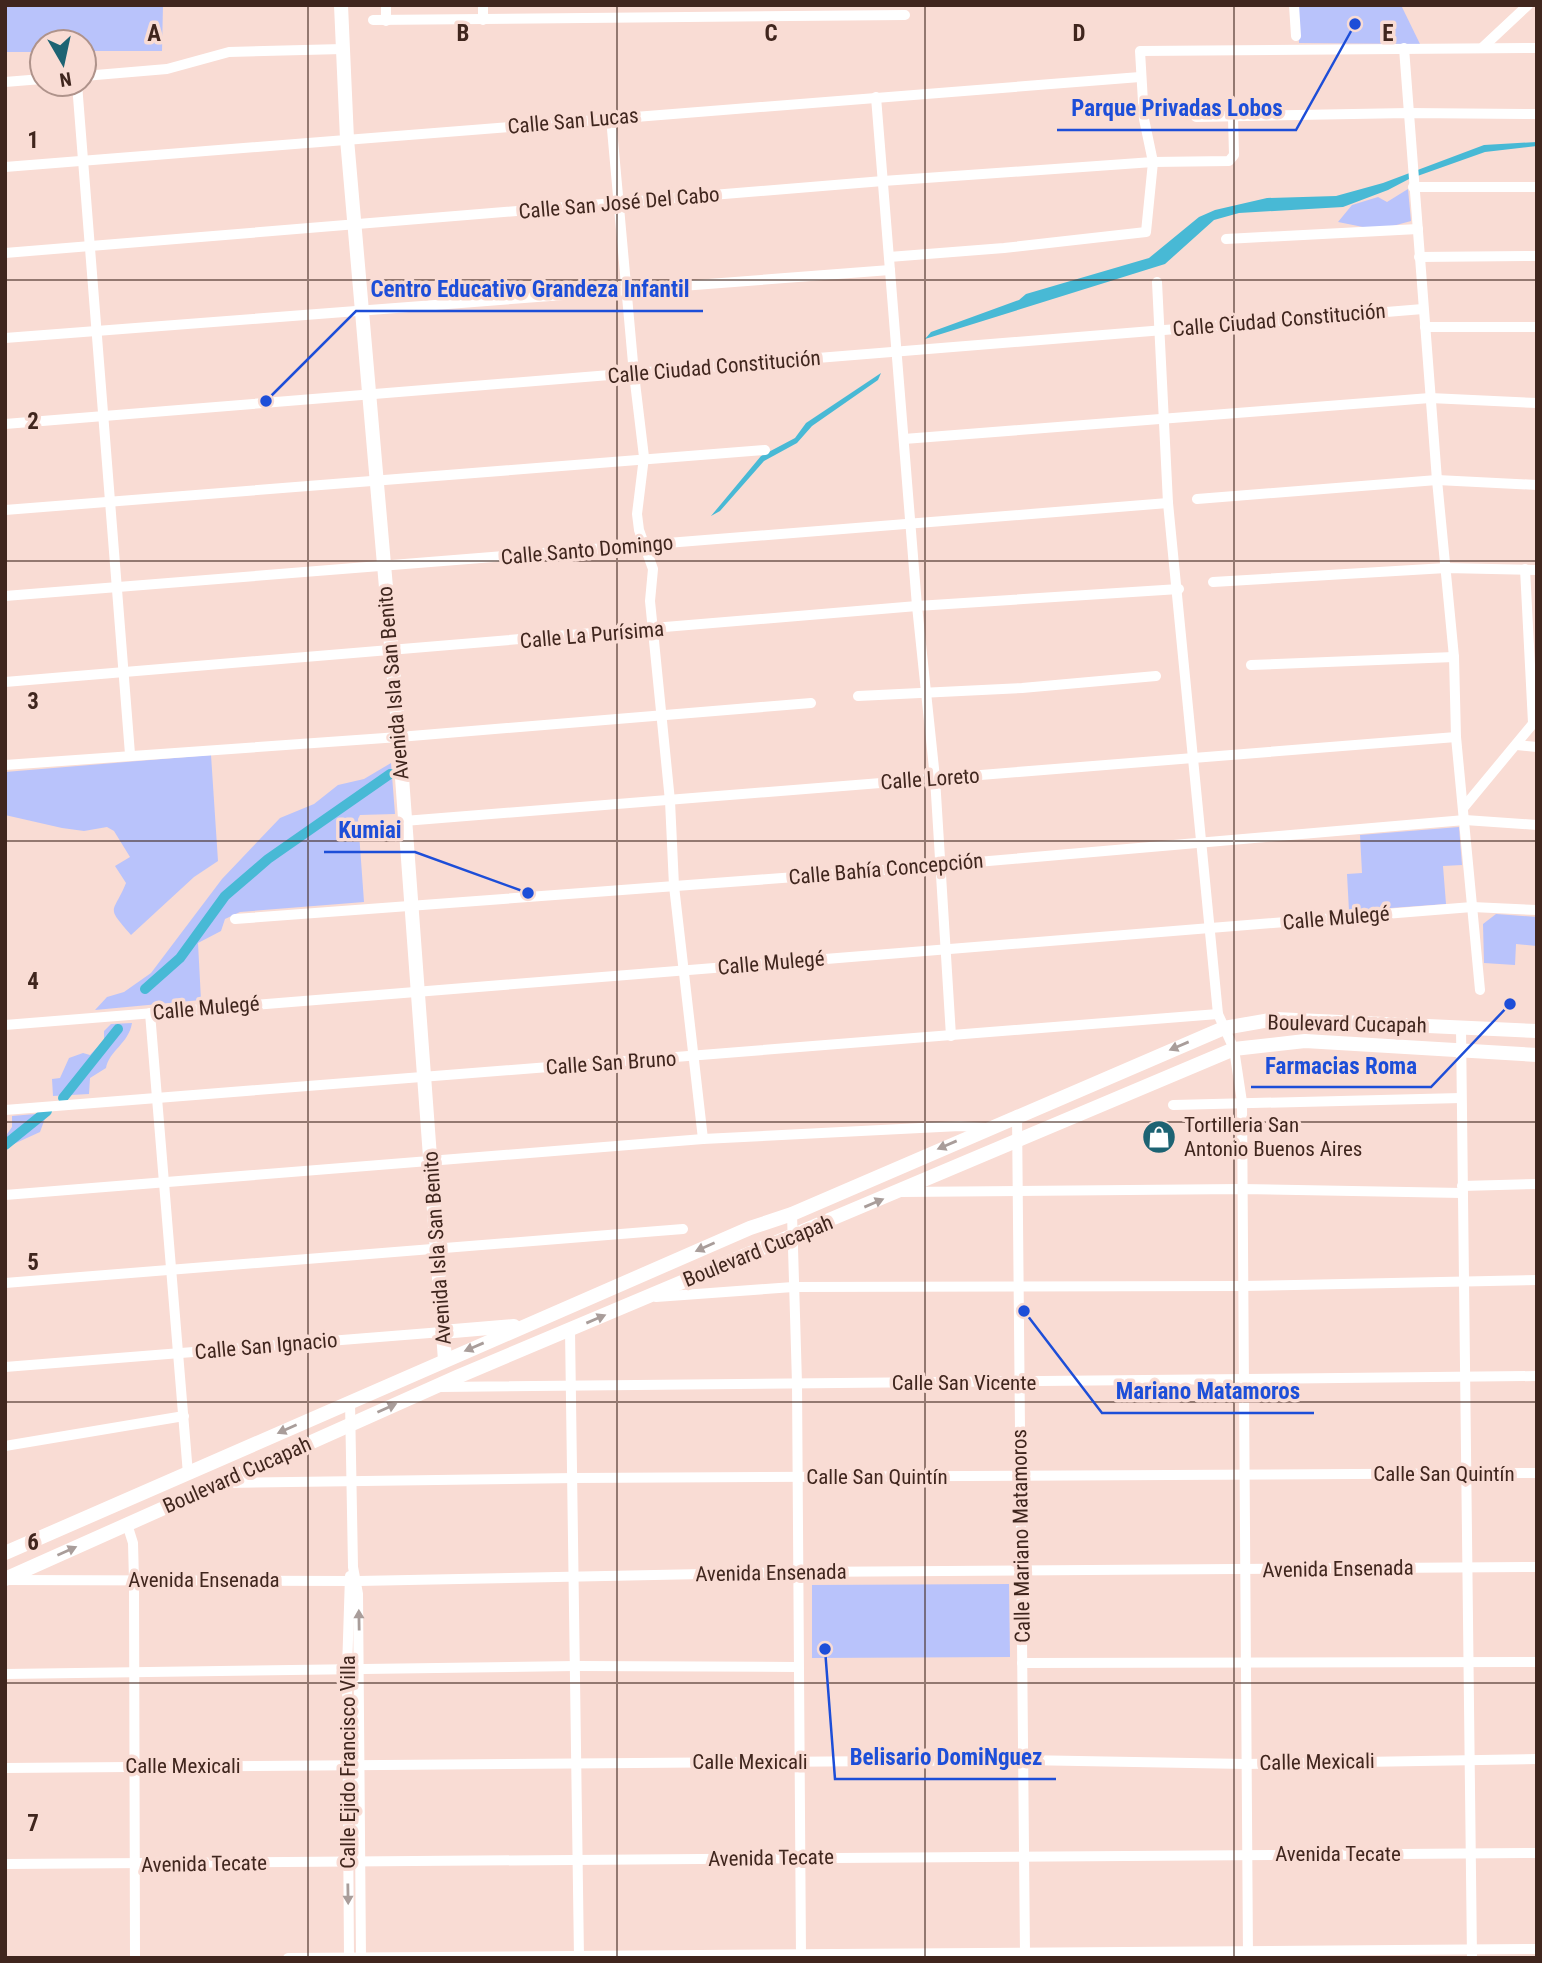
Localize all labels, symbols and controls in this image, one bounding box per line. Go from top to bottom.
text: A [147,20,161,47]
text: B [457,20,469,47]
text: C [764,20,778,47]
text: D [1073,20,1086,47]
text: E [1382,20,1394,47]
north arrow [28,28,98,98]
text: N [58,67,73,92]
callout: Parque Privadas Lobos [1057,86,1296,130]
text: Parque Privadas Lobos [1071,95,1283,122]
street label: Calle San Lucas [507,103,639,139]
text: 1 [27,127,39,154]
street label: Calle San José Del Cabo [518,182,720,224]
callout: Centro Educativo Grandeza Infantil [356,267,703,311]
text: Centro Educativo Grandeza Infantil [370,276,690,303]
street label: Calle Ciudad Constitución [1172,299,1386,341]
street label: Calle Ciudad Constitución [607,346,821,388]
text: 2 [27,408,39,435]
street label: Calle Santo Domingo [500,531,674,569]
street label: Avenida Isla San Benito [373,585,413,781]
street label: Calle La Purísima [519,617,665,653]
text: 3 [27,688,39,715]
street label: Calle Loreto [880,764,980,794]
callout: Kumiai [324,808,415,852]
text: Kumiai [338,817,402,844]
street label: Calle Bahía Concepción [788,849,984,889]
street label: Calle Mulegé [1282,901,1391,935]
street label: Calle Mulegé [717,946,826,980]
text: 4 [27,968,39,995]
street label: Calle Mulegé [152,991,261,1025]
street label: Boulevard Cucapah [1267,1011,1427,1037]
one-way arrow [1169,1040,1189,1052]
callout: Farmacias Roma [1251,1043,1431,1087]
street label: Calle San Bruno [545,1046,677,1080]
text: Farmacias Roma [1265,1053,1417,1080]
place label: Tortilleria San Antonio Buenos Aires [1184,1113,1362,1161]
shop icon: Tortilleria San Antonio Buenos Aires [1140,1118,1178,1156]
one-way arrow [937,1140,958,1151]
street label: Avenida Isla San Benito [418,1150,456,1346]
one-way arrow [864,1197,884,1209]
street label: Boulevard Cucapah [680,1210,836,1292]
one-way arrow [695,1242,716,1253]
text: 5 [27,1249,39,1276]
one-way arrow [586,1313,607,1324]
street label: Calle San Ignacio [194,1328,338,1364]
one-way arrow [463,1342,484,1353]
callout: Mariano Matamoros [1102,1369,1314,1413]
street label: Calle San Vicente [892,1371,1036,1395]
text: Mariano Matamoros [1116,1378,1300,1405]
one-way arrow [377,1402,397,1414]
one-way arrow [277,1424,298,1435]
street label: Calle Mariano Matamoros [1007,1429,1035,1643]
street label: Boulevard Cucapah [159,1432,315,1518]
street label: Calle San Quintín [1373,1462,1515,1486]
street label: Calle San Quintín [806,1465,948,1489]
text: 6 [27,1529,39,1556]
one-way arrow [57,1545,78,1556]
street label: Avenida Ensenada [1262,1556,1414,1582]
street label: Avenida Ensenada [695,1560,847,1586]
street label: Avenida Ensenada [128,1568,280,1592]
one-way arrow [353,1609,364,1631]
street label: Calle Ejido Francisco Villa [336,1655,360,1869]
callout: Belisario DomiNguez [835,1735,1056,1779]
text: Belisario DomiNguez [850,1744,1042,1771]
street label: Calle Mexicali [1259,1749,1375,1775]
street label: Calle Mexicali [692,1750,808,1774]
street label: Calle Mexicali [125,1754,241,1778]
text: 7 [27,1810,39,1837]
street label: Avenida Tecate [1275,1842,1401,1866]
street label: Avenida Tecate [708,1845,834,1871]
street label: Avenida Tecate [141,1851,267,1877]
one-way arrow [342,1883,354,1905]

